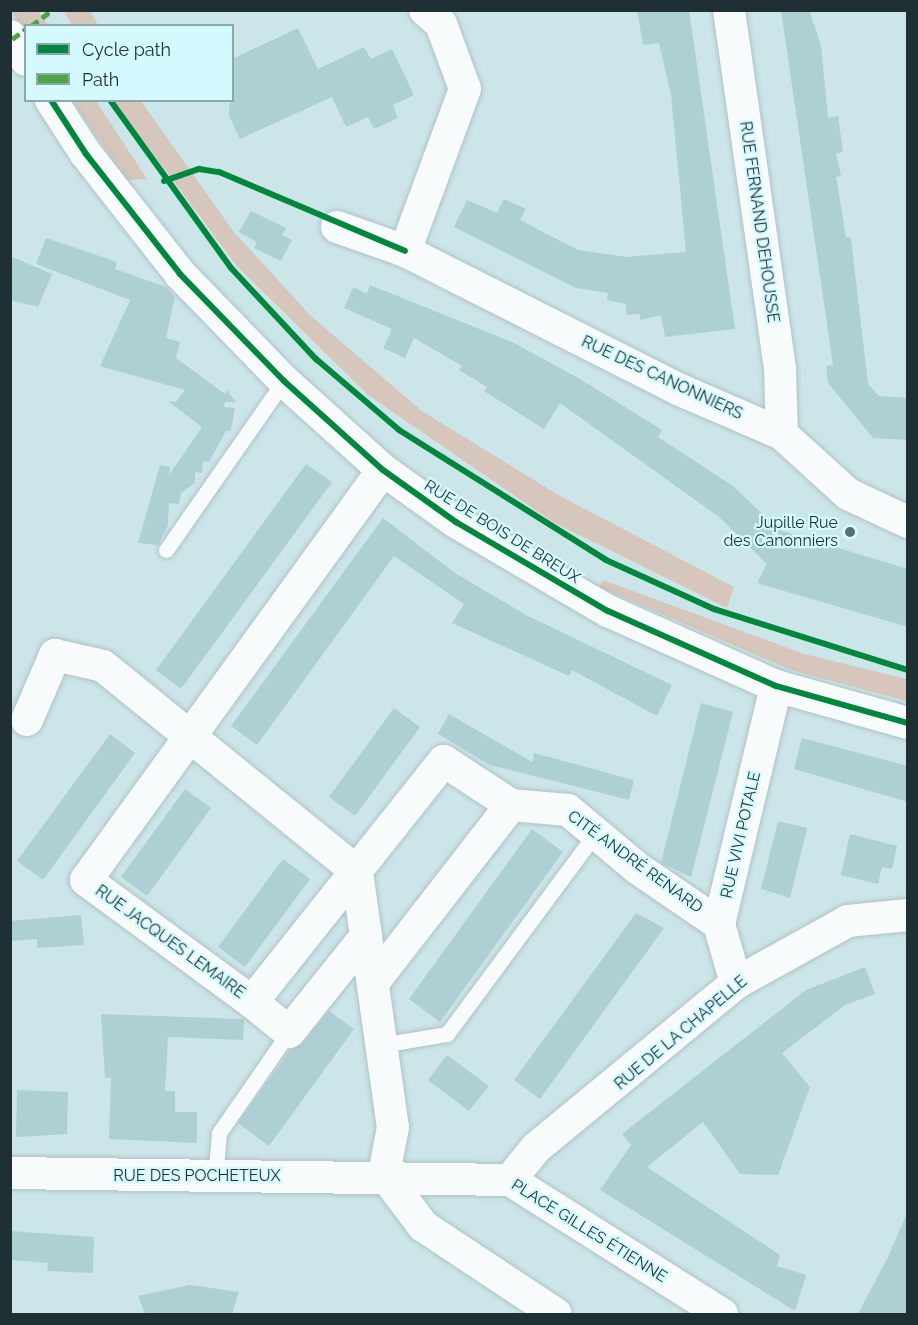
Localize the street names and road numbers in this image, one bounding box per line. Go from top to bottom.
street label: RUE FERNAND DEHOUSSE [735,120,783,324]
street label: RUE DES CANONNIERS [578,332,746,424]
street label: RUE DE BOIS DE BREUX [420,476,584,588]
street label: RUE VIVI POTALE [717,769,765,901]
street label: CITÉ ANDRÉ RENARD [564,806,706,918]
street label: RUE JACQUES LEMAIRE [91,881,249,1003]
street label: RUE DE LA CHAPELLE [611,972,751,1094]
street label: RUE DES POCHETEUX [113,1166,281,1186]
street label: PLACE GILLES ÉTIENNE [508,1175,670,1287]

